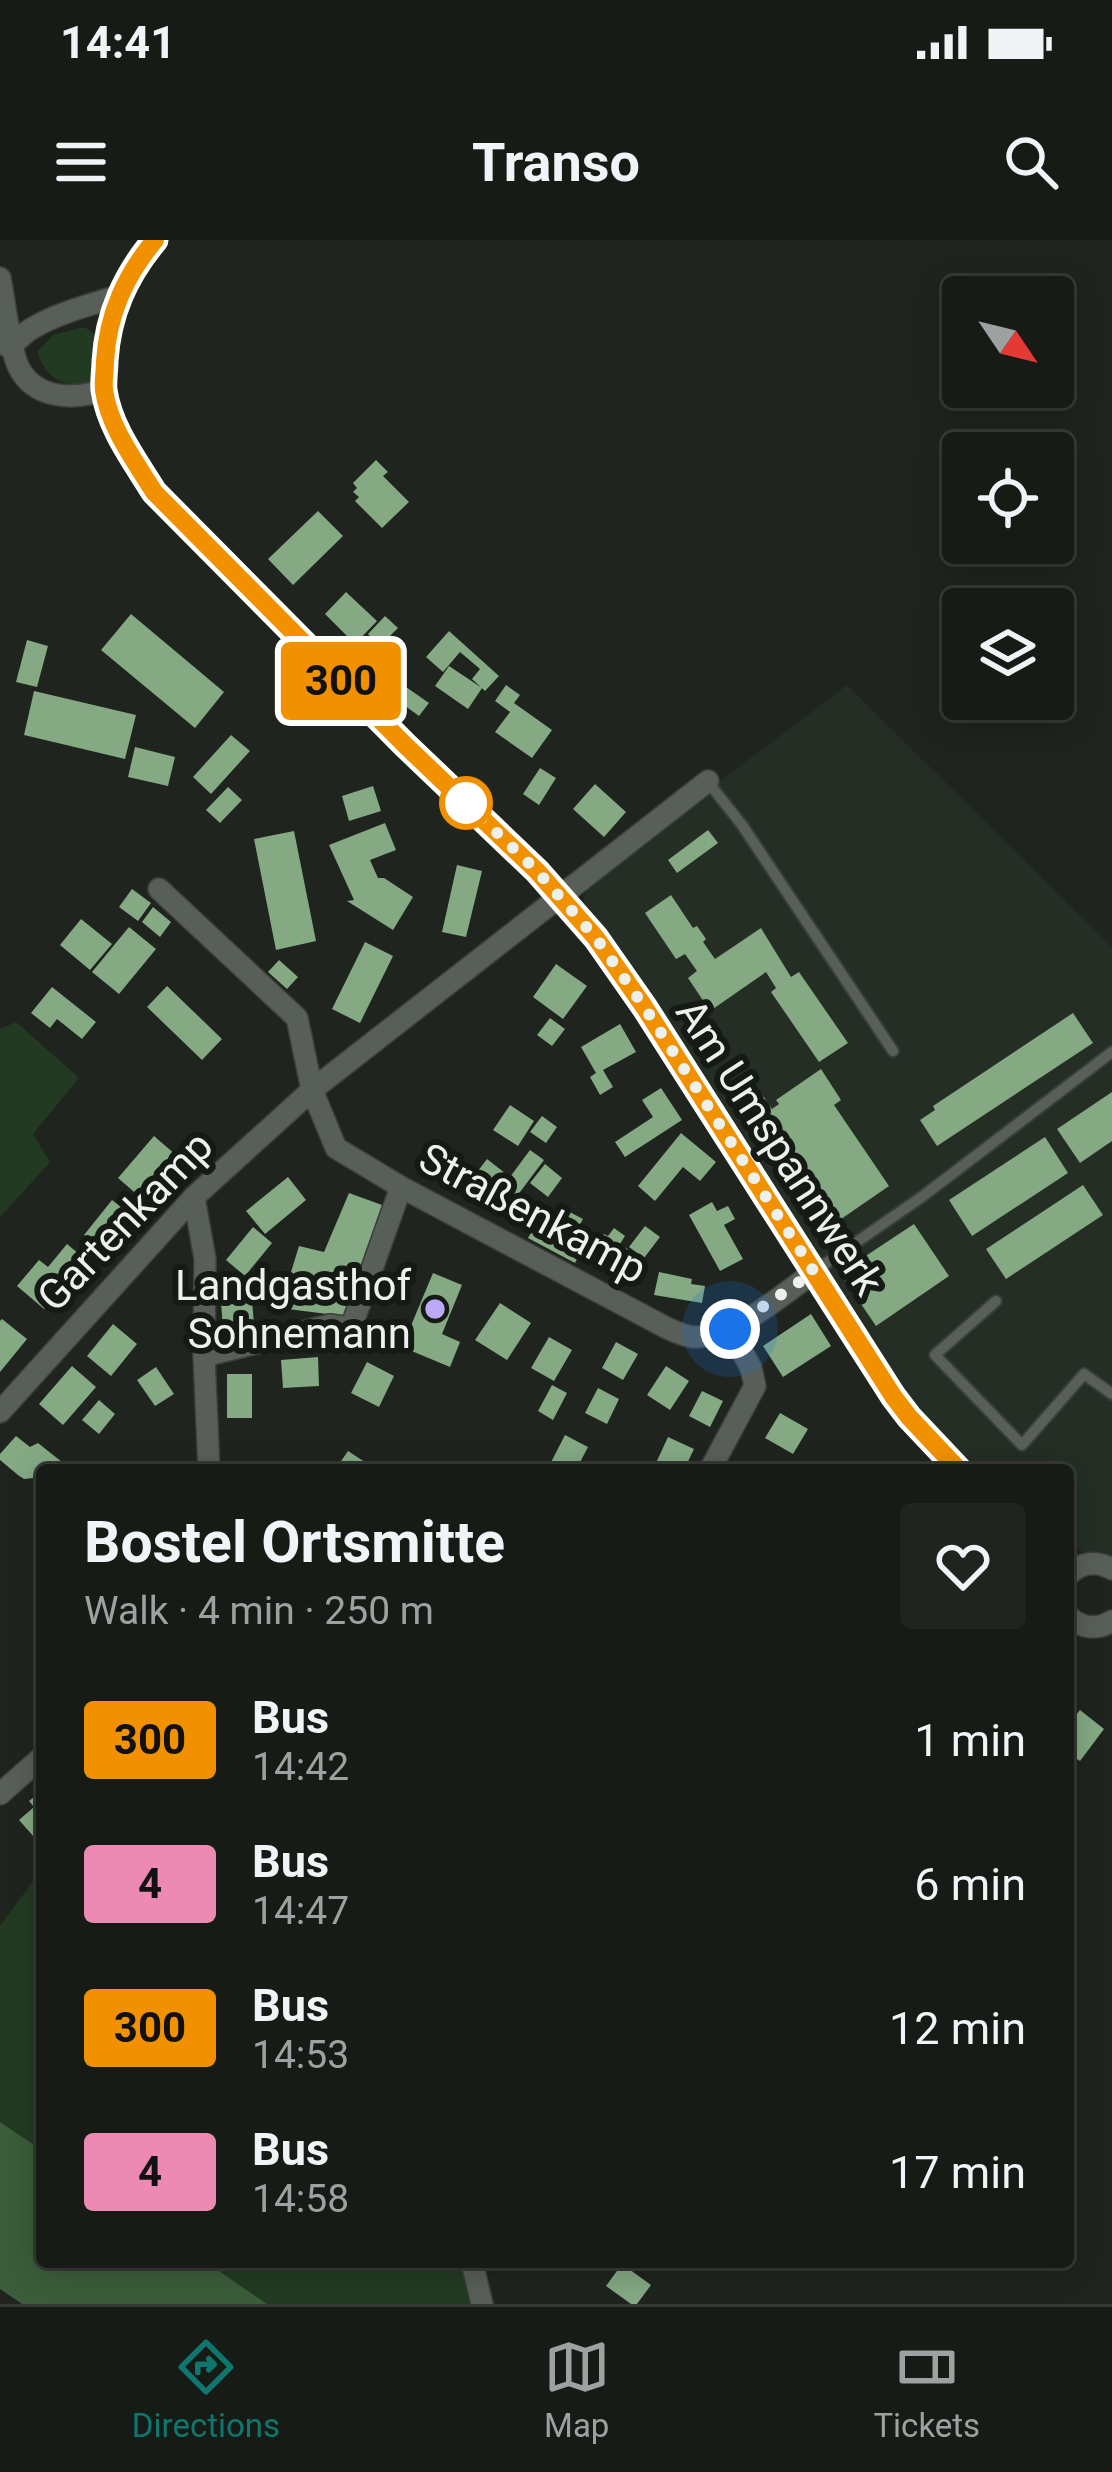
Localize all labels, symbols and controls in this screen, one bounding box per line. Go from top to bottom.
text: 14:41 [60,16,176,69]
icon: menu [48,129,114,195]
icon: search [998,129,1064,195]
text: Transo [472,131,640,194]
north arrow [942,276,1074,408]
map controls [942,276,1074,720]
button: locate [942,432,1074,564]
button: layers [942,588,1074,720]
line badge: 300 [272,642,410,720]
text: 300 [305,656,377,705]
unlabelled marker [441,778,491,828]
street label: Am Umspannwerk [666,990,894,1305]
street label: Gartenkamp [27,1121,223,1321]
street label: Straßenkamp [411,1133,655,1293]
place label: Landgasthof Sohnemann [175,1261,411,1358]
marker: Landgasthof Sohnemann [422,1296,448,1322]
your location [700,1299,760,1359]
button: heart [900,1503,1026,1629]
text: Bostel Ortsmitte [84,1509,505,1576]
text: Walk · 4 min · 250 m [84,1588,434,1634]
text: Bus [252,1691,329,1744]
text: 1 min [914,1714,1026,1767]
text: 300 [114,1715,186,1764]
text: 14:42 [252,1744,349,1790]
text: Bus [252,1835,329,1888]
text: 6 min [914,1858,1026,1911]
text: 4 [138,1859,162,1908]
text: 14:47 [252,1888,349,1934]
text: Bus [252,1979,329,2032]
text: 12 min [889,2002,1026,2055]
text: 300 [114,2003,186,2052]
text: 14:53 [252,2032,349,2078]
text: Bus [252,2123,329,2176]
text: 17 min [889,2146,1026,2199]
text: 4 [138,2147,162,2196]
text: 14:58 [252,2176,349,2222]
tab: Directions [132,2334,280,2445]
tab: Map [544,2334,610,2445]
tab: Tickets [873,2334,980,2445]

